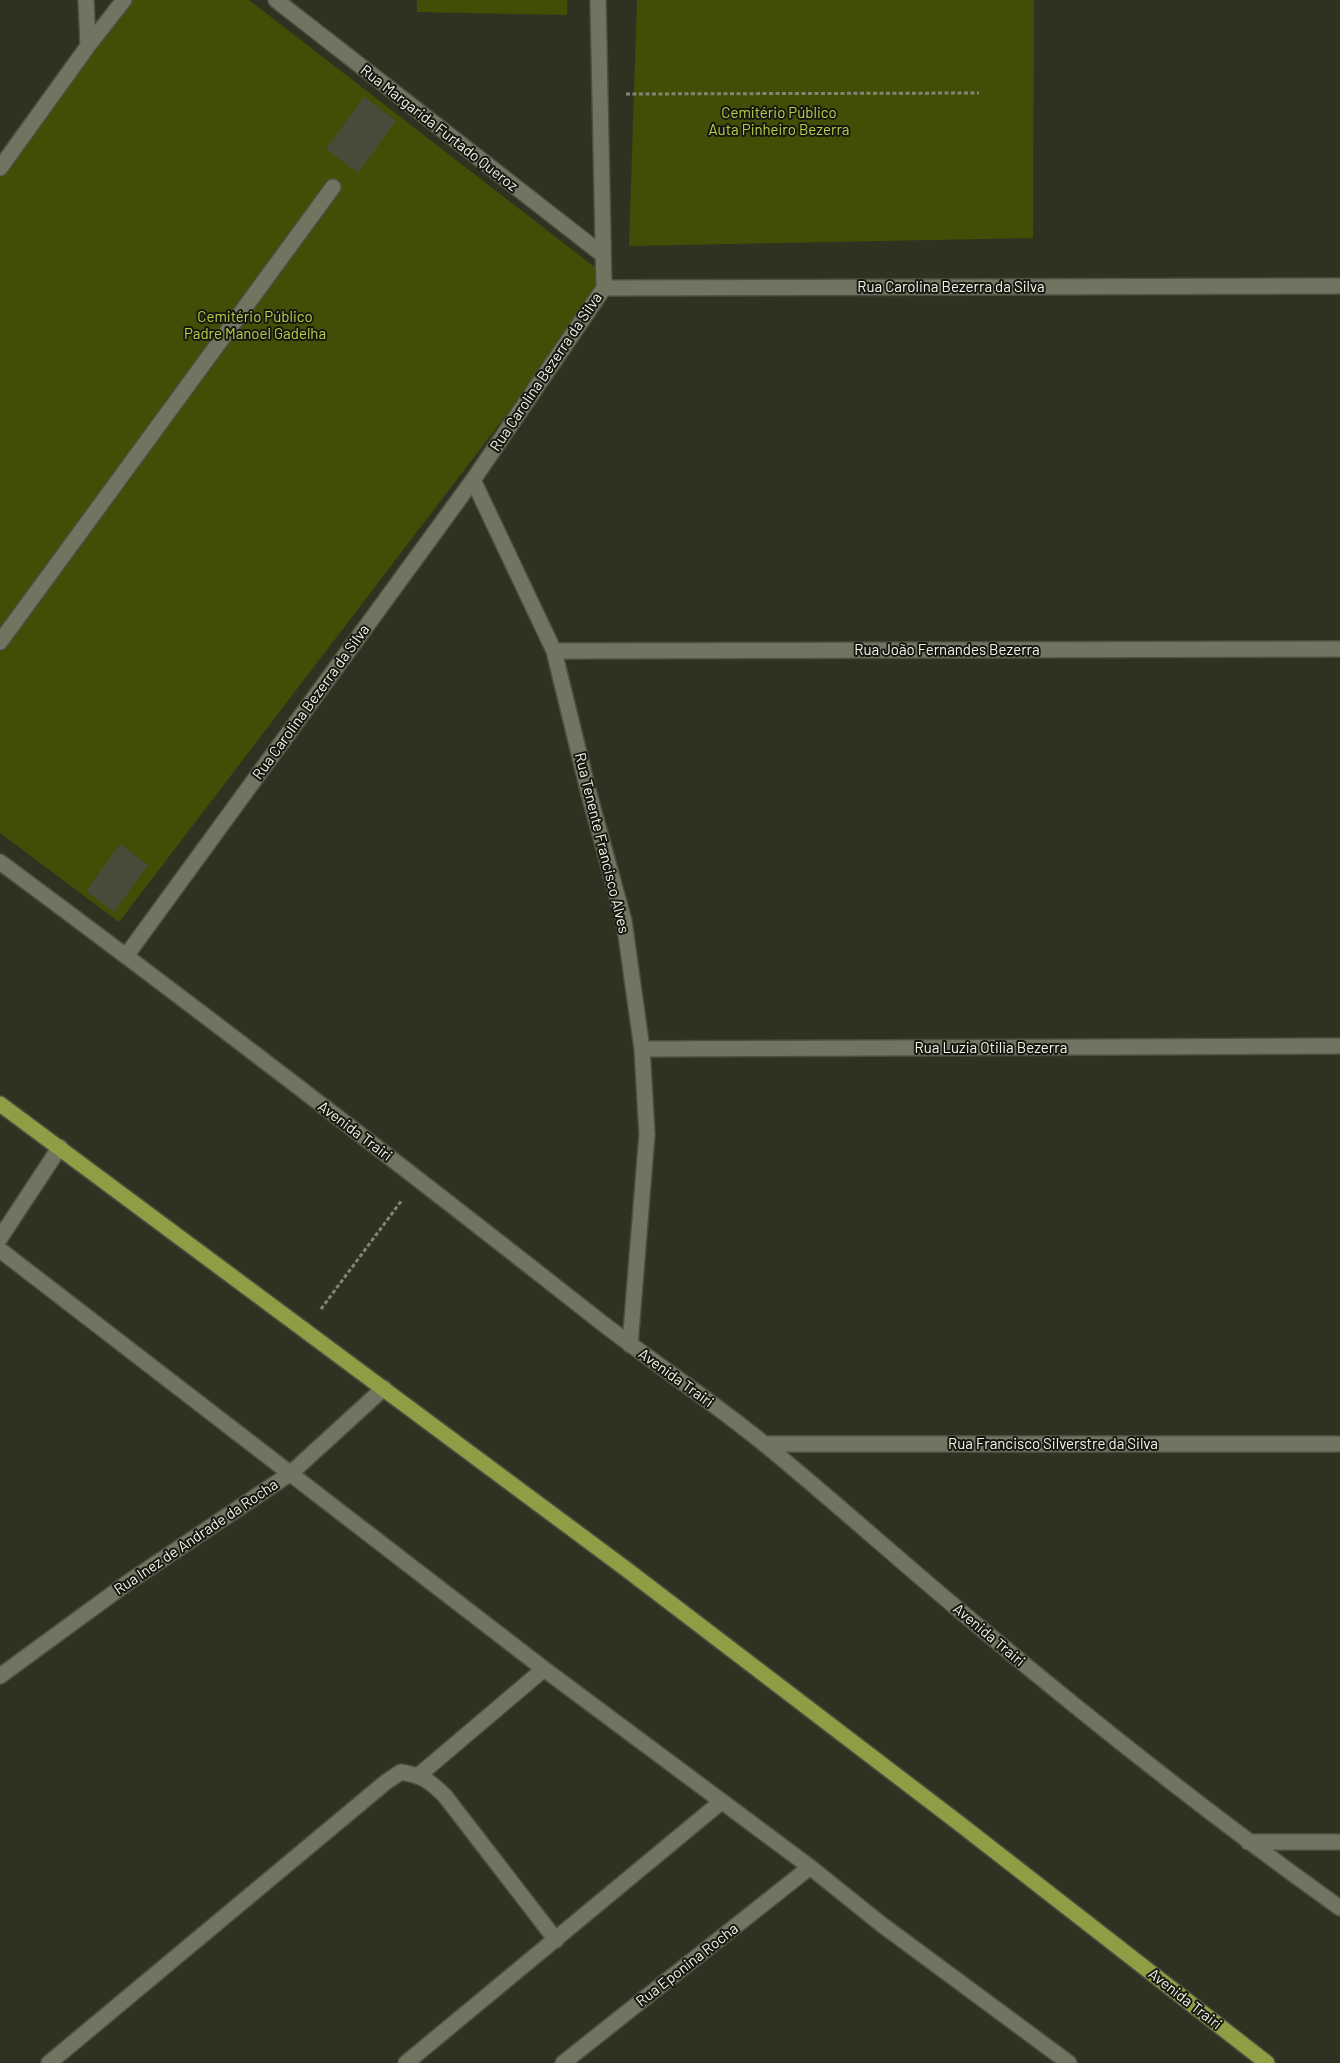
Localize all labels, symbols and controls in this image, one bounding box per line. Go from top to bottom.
street label: Rua Margarida Furtado Queroz [357,61,521,195]
park label: Cemitério Público Auta Pinheiro Bezerra [708,104,850,139]
street label: Rua Carolina Bezerra da Silva [857,278,1045,296]
street label: Rua Carolina Bezerra da Silva [486,289,606,455]
park label: Cemitério Público Padre Manoel Gadelha [184,308,326,343]
street label: Rua Carolina Bezerra da Silva [249,621,373,783]
street label: Rua João Fernandes Bezerra [854,641,1040,659]
street label: Rua Tenente Francisco Alves [571,751,633,935]
street label: Rua Luzia Otilia Bezerra [915,1039,1067,1057]
street label: Avenida Trairi [314,1097,396,1165]
street label: Avenida Trairi [635,1345,717,1411]
street label: Rua Francisco Silverstre da Silva [948,1435,1158,1453]
street label: Rua Inez de Andrade da Rocha [111,1475,281,1599]
street label: Avenida Trairi [949,1600,1029,1670]
street label: Rua Eponina Rocha [632,1919,742,2011]
street label: Avenida Trairi [1145,1965,1225,2033]

